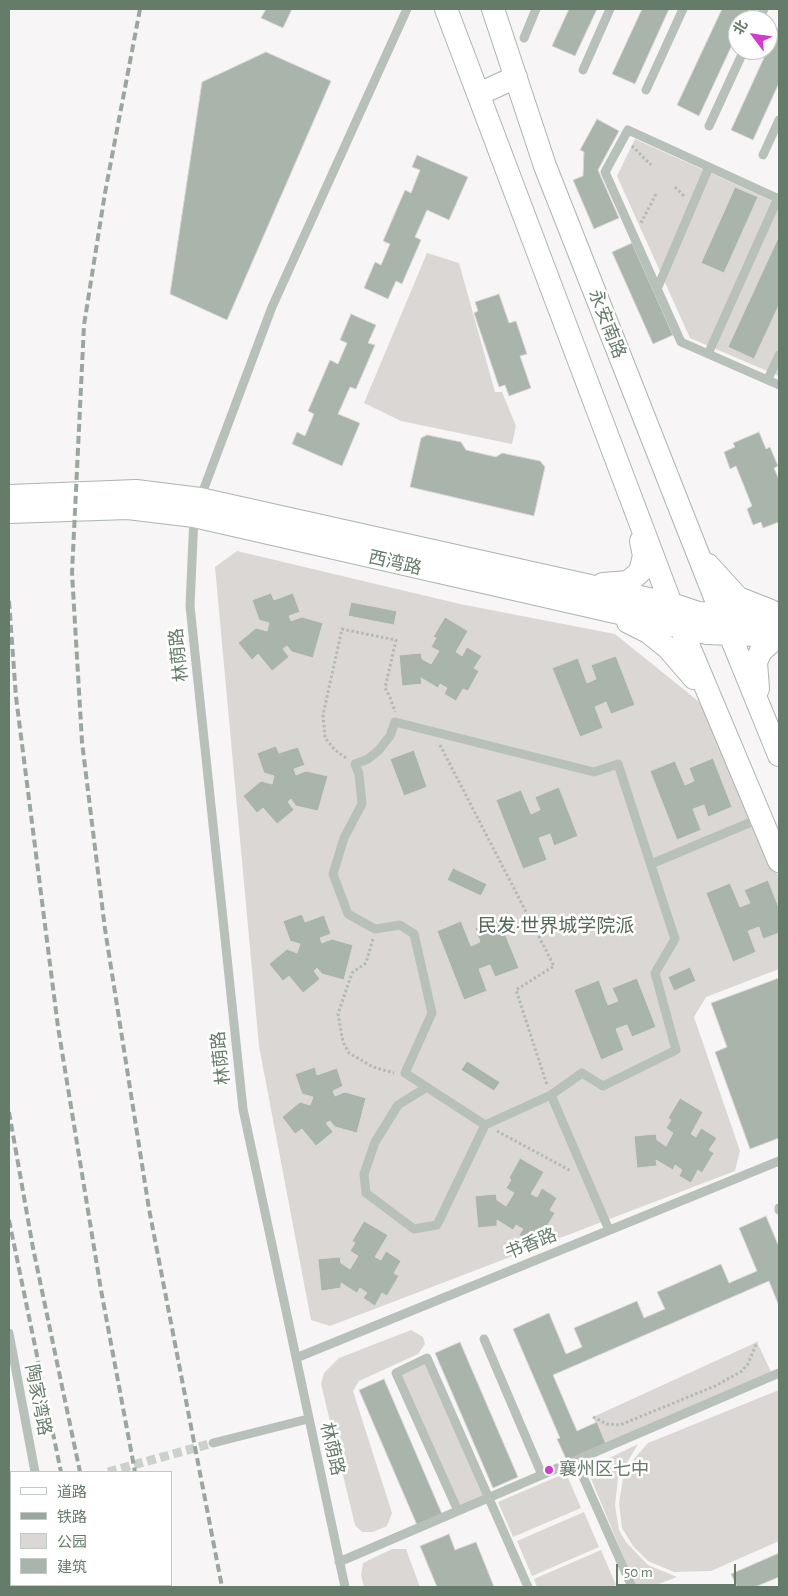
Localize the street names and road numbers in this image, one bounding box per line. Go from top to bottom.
street label: 永安南路 [584,287,630,361]
street label: 西湾路 [366,546,424,580]
street label: 林荫路 [165,627,193,683]
street label: 林荫路 [207,1030,235,1086]
street label: 书香路 [502,1224,560,1264]
street label: 陶家湾路 [21,1363,55,1437]
street label: 林荫路 [315,1420,349,1478]

